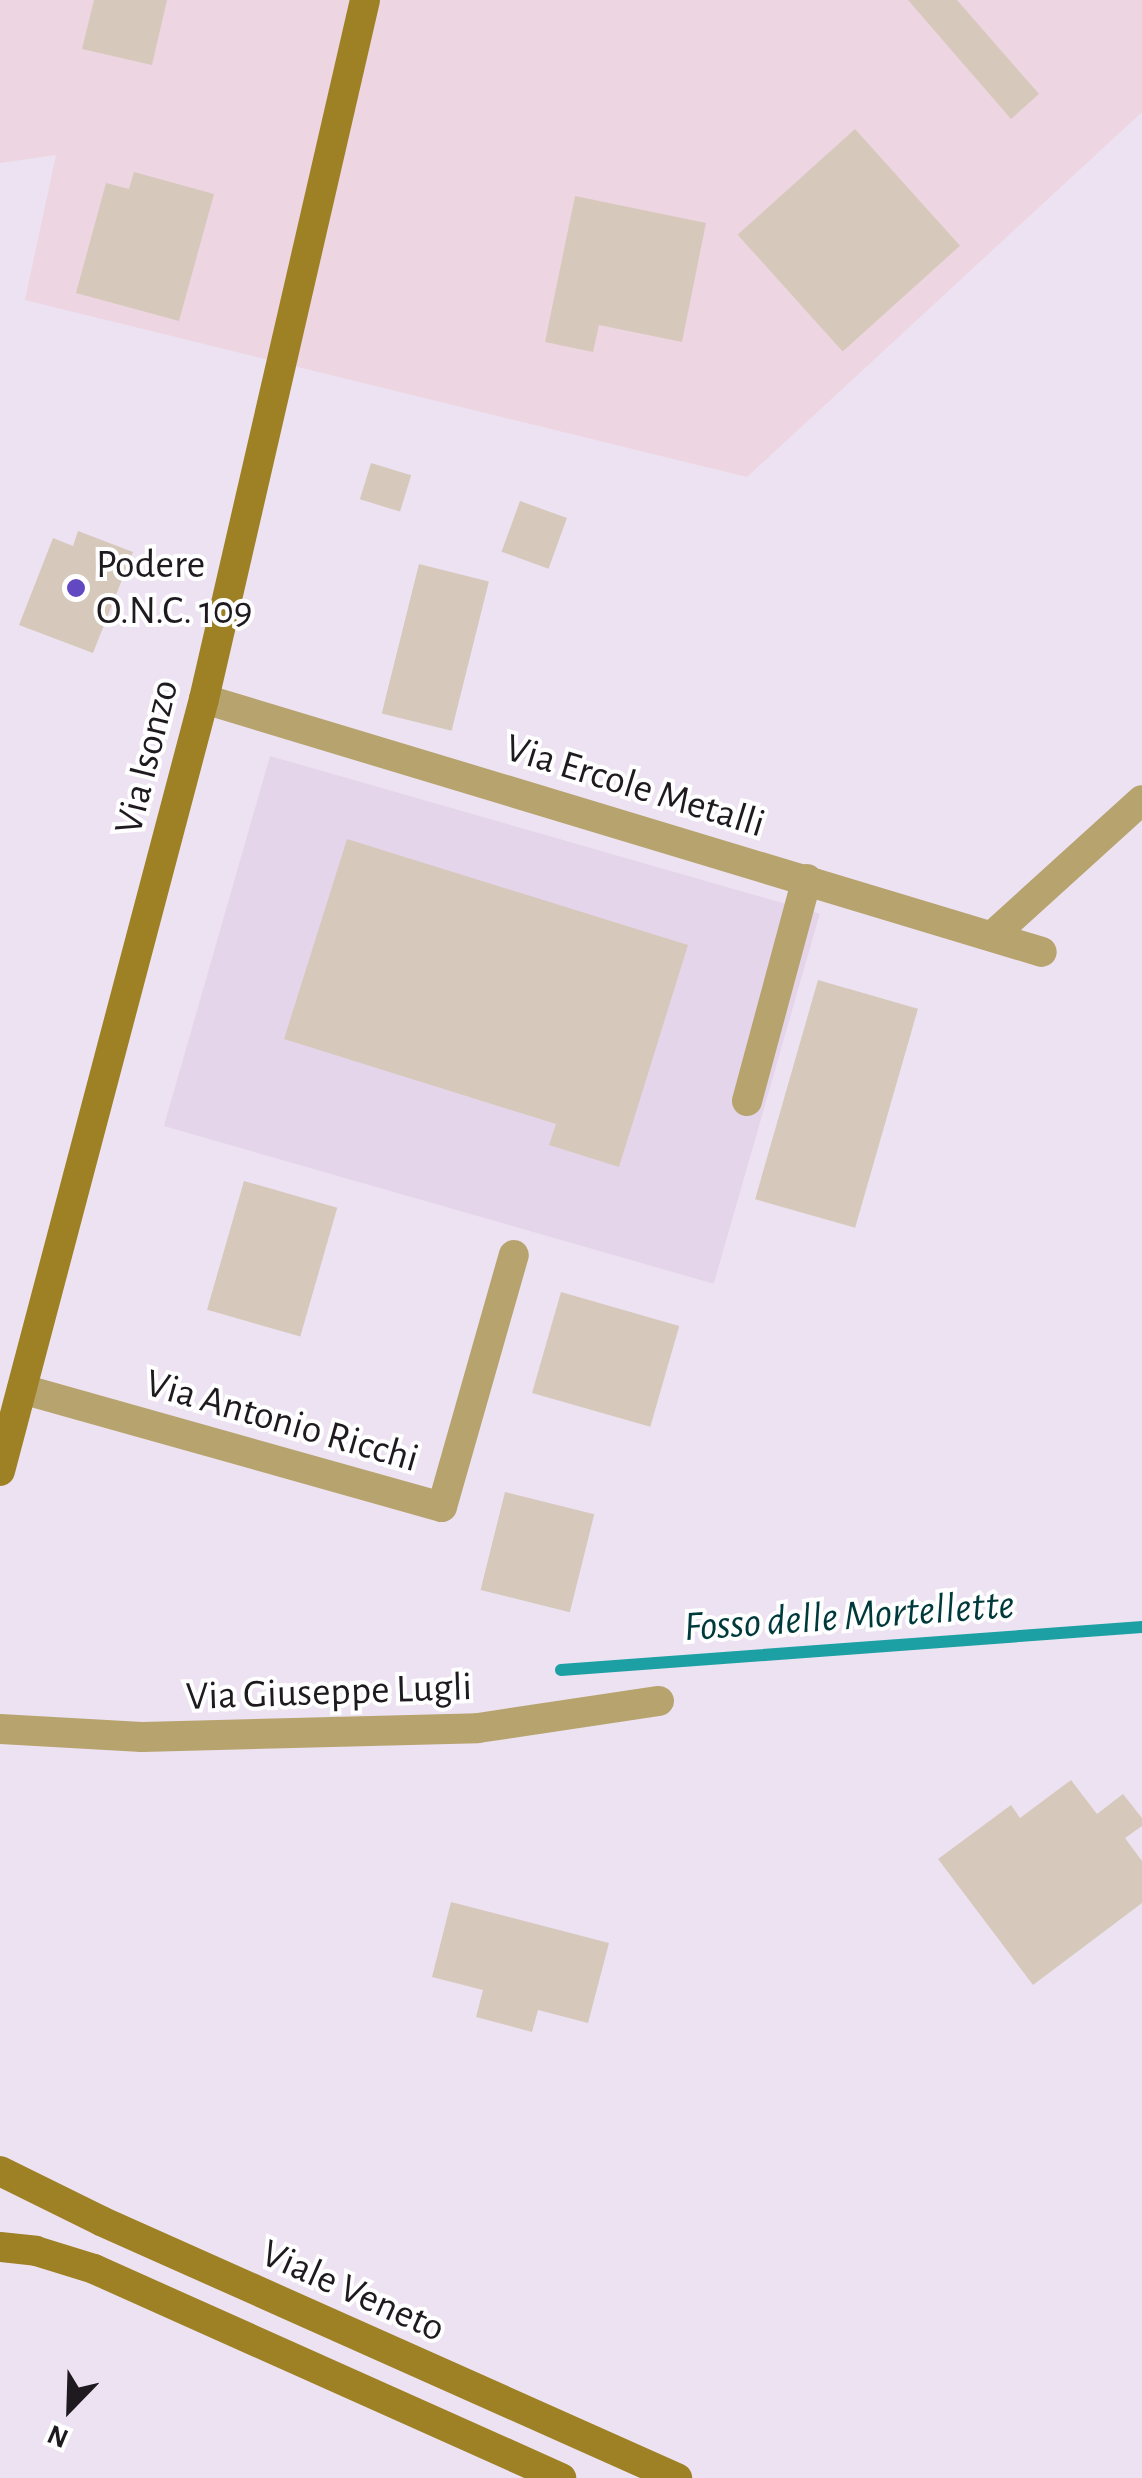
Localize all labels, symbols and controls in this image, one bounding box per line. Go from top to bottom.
place label: Podere O.N.C. 109 [96,541,253,635]
marker: Podere O.N.C. 109 [65,577,87,599]
street label: Via Isonzo [105,675,189,839]
street label: Via Ercole Metalli [499,724,771,848]
street label: Via Antonio Ricchi [140,1359,424,1483]
water label: Fosso delle Mortellette [682,1579,1016,1653]
street label: Via Giuseppe Lugli [185,1663,473,1721]
street label: Viale Veneto [254,2229,452,2353]
north arrow [20,2358,120,2458]
text: N [44,2419,73,2452]

